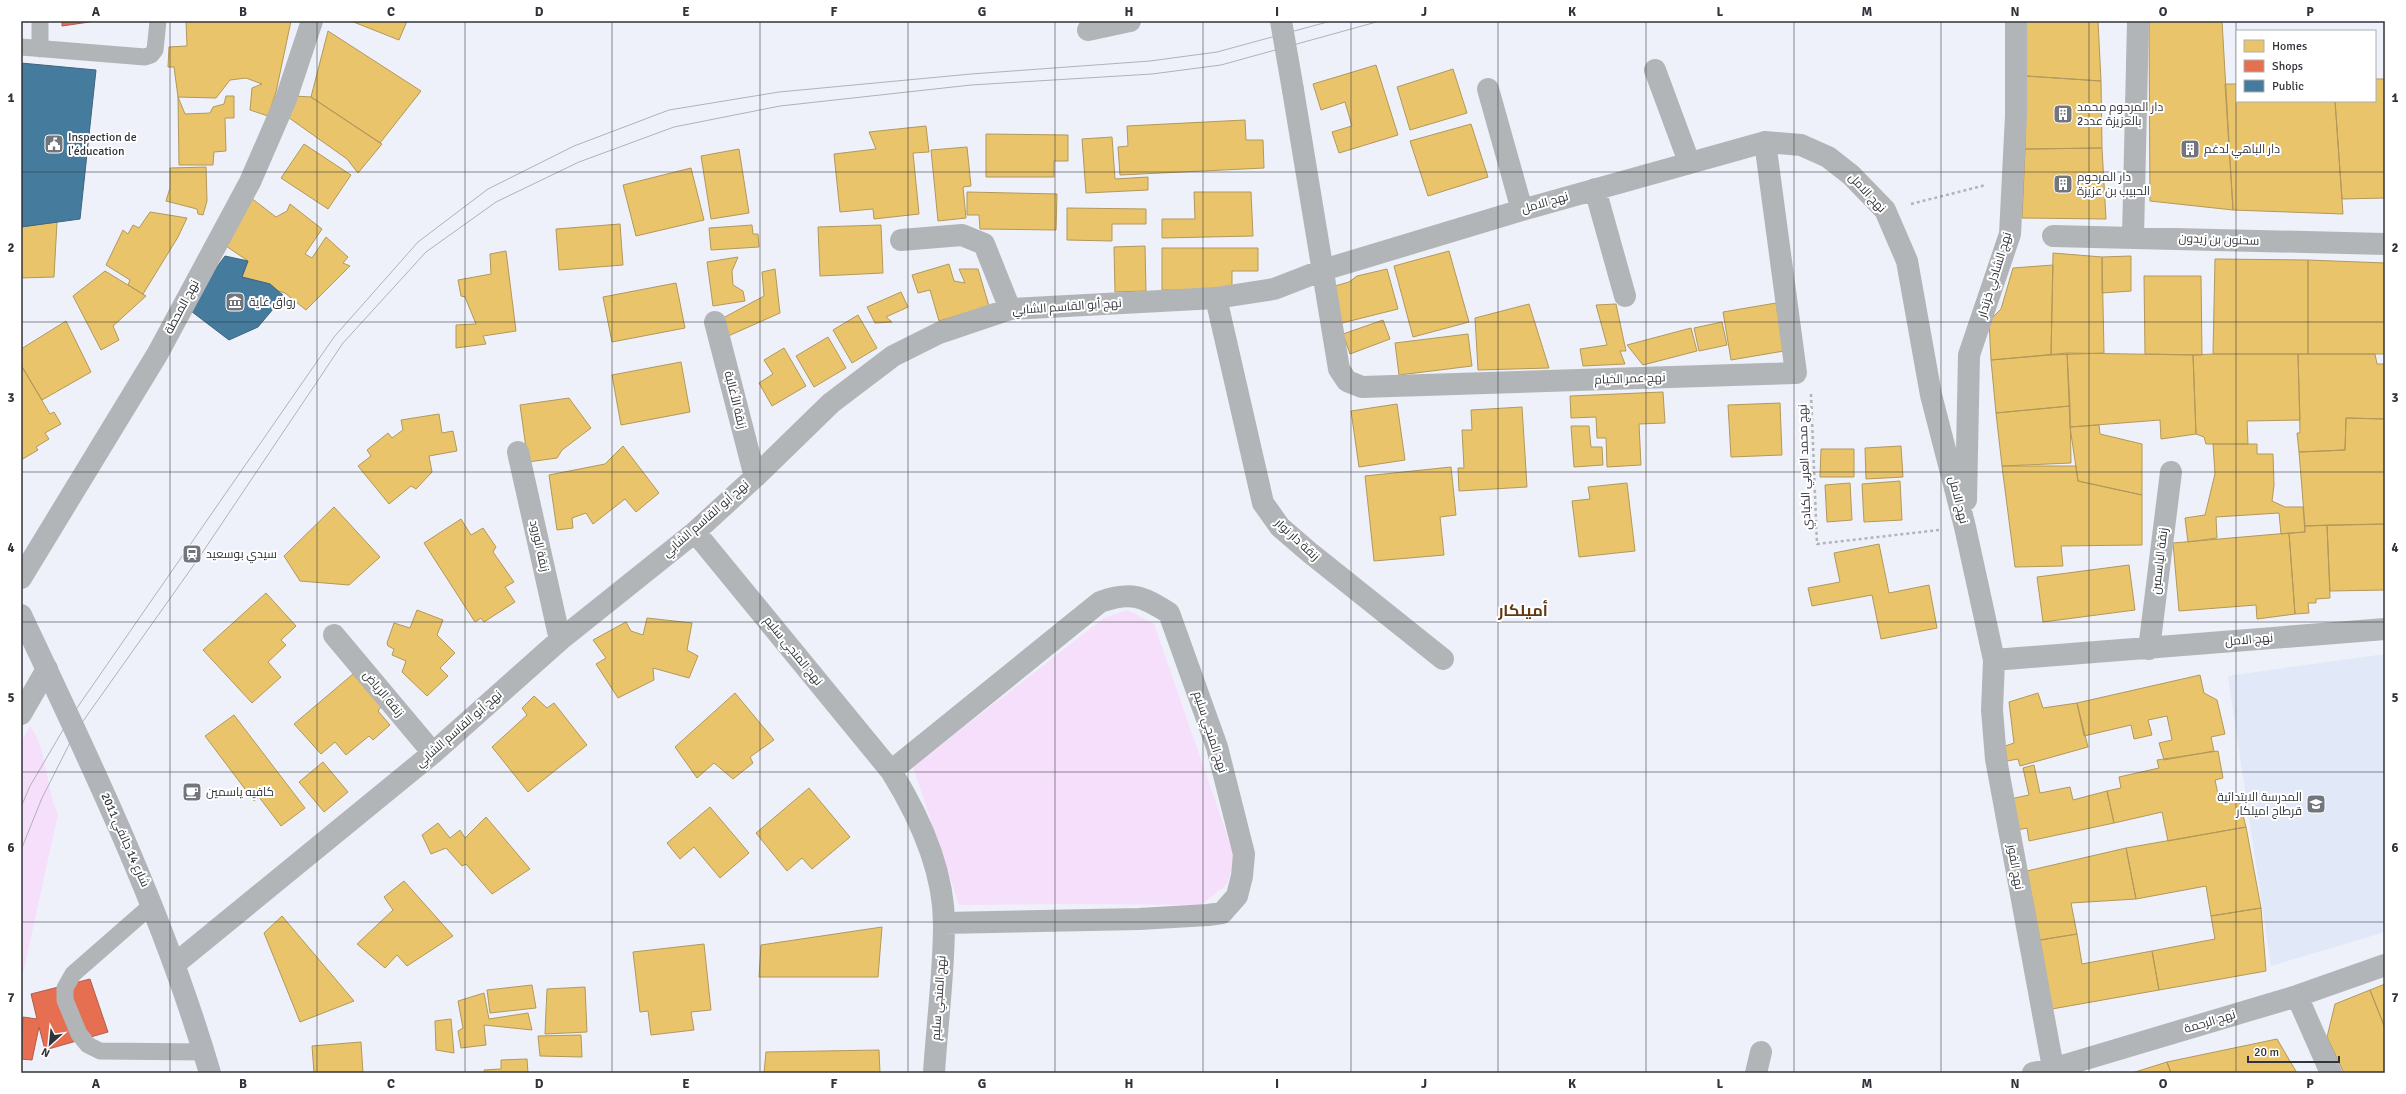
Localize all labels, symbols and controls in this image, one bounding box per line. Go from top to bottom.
text: A [92,4,101,20]
text: B [239,4,247,20]
text: C [387,4,395,20]
text: D [535,4,544,20]
text: E [682,4,690,20]
text: F [831,4,838,20]
text: G [978,4,986,20]
text: H [1125,4,1133,20]
text: I [1275,4,1279,20]
text: J [1421,4,1427,20]
text: K [1568,4,1576,20]
text: L [1717,4,1724,20]
text: M [1862,4,1873,20]
text: N [2010,4,2020,20]
text: O [2159,4,2168,20]
text: P [2306,4,2314,20]
legend [2236,30,2376,102]
text: Homes [2272,39,2307,54]
text: Shops [2272,59,2303,74]
text: Public [2272,79,2304,94]
text: 1 [7,90,15,106]
text: 1 [2391,90,2399,106]
place label: دار المرحوم محمد بالعزيزة عدد2 [2077,100,2163,129]
building icon: دار المرحوم محمد بالعزيزة عدد2 [2052,103,2074,125]
place label: Inspection de l'éducation [68,130,137,159]
public building icon: Inspection de l'éducation [43,133,65,155]
building icon: دار الباهي لدغم [2179,138,2201,160]
place label: دار الباهي لدغم [2204,142,2280,159]
street label: نهج الامل [1845,170,1889,216]
place label: دار المرحوم الحبيب بن عزيزة [2077,170,2150,199]
building icon: دار المرحوم الحبيب بن عزيزة [2052,173,2074,195]
street label: نهج الامل [1520,189,1570,217]
street label: نهج الشادلي خزندار [1975,230,2017,321]
street label: سحنون بن زيدون [2178,231,2260,249]
text: 2 [7,240,15,256]
text: 2 [2391,240,2399,256]
street label: نهج المحطة [162,277,202,337]
museum icon: رواق غاية [224,291,246,313]
place label: رواق غاية [249,295,296,310]
street label: نهج أبو القاسم الشابي [1012,295,1122,320]
street label: زنقة الأغالبة [721,370,749,430]
street label: نهج عمر الخيام [1594,370,1666,388]
text: 3 [7,390,15,406]
text: 3 [2391,390,2399,406]
street label: نهج محمد العربي الكبادي [1795,404,1817,530]
street label: نهج الامل [1945,475,1971,525]
street label: نهج أبو القاسم الشابي [659,477,754,562]
street label: زنقة دار نوار [1271,515,1322,564]
street label: زنقة الورود [526,519,552,573]
street label: زنقة الياسمين [2148,527,2172,595]
text: 4 [7,540,15,556]
text: 4 [2391,540,2399,556]
station icon: سيدي بوسعيد [181,543,203,565]
place label: سيدي بوسعيد [206,547,277,564]
district label: أميلكار [1497,600,1548,621]
street label: نهج المنجي سليم [759,613,826,690]
street label: نهج الامل [2224,630,2274,650]
street label: زنقة الرياض [359,668,407,720]
street label: نهج أبو القاسم الشابي [412,687,507,772]
street label: نهج المنجي سليم [1188,689,1230,775]
text: 5 [7,690,15,706]
text: 5 [2391,690,2399,706]
cafe icon: كافيه ياسمين [181,781,203,803]
place label: كافيه ياسمين [206,785,274,800]
street label: شارع 14 جانفي 2011 [96,790,153,890]
place label: المدرسة الابتدائية قرطاج اميلكار [2217,790,2302,819]
school or university icon: المدرسة الابتدائية قرطاج اميلكار [2305,793,2327,815]
text: 6 [7,840,15,856]
text: 6 [2391,840,2399,856]
street label: نهج الفوز [2003,842,2026,891]
street label: نهج المنجي سليم [929,955,951,1041]
text: 7 [7,990,15,1006]
text: 7 [2391,990,2399,1006]
street label: نهج الرحمة [2182,1007,2238,1037]
north arrow [30,1024,70,1064]
scale bar [2248,1038,2339,1064]
text: N [39,1045,52,1060]
text: 20 m [2254,1045,2279,1060]
text: A [92,1076,101,1092]
text: B [239,1076,247,1092]
text: C [387,1076,395,1092]
text: D [535,1076,544,1092]
text: E [682,1076,690,1092]
text: F [831,1076,838,1092]
text: G [978,1076,986,1092]
text: H [1125,1076,1133,1092]
text: I [1275,1076,1279,1092]
text: J [1421,1076,1427,1092]
text: K [1568,1076,1576,1092]
text: L [1717,1076,1724,1092]
text: M [1862,1076,1873,1092]
text: N [2010,1076,2020,1092]
text: O [2159,1076,2168,1092]
text: P [2306,1076,2314,1092]

